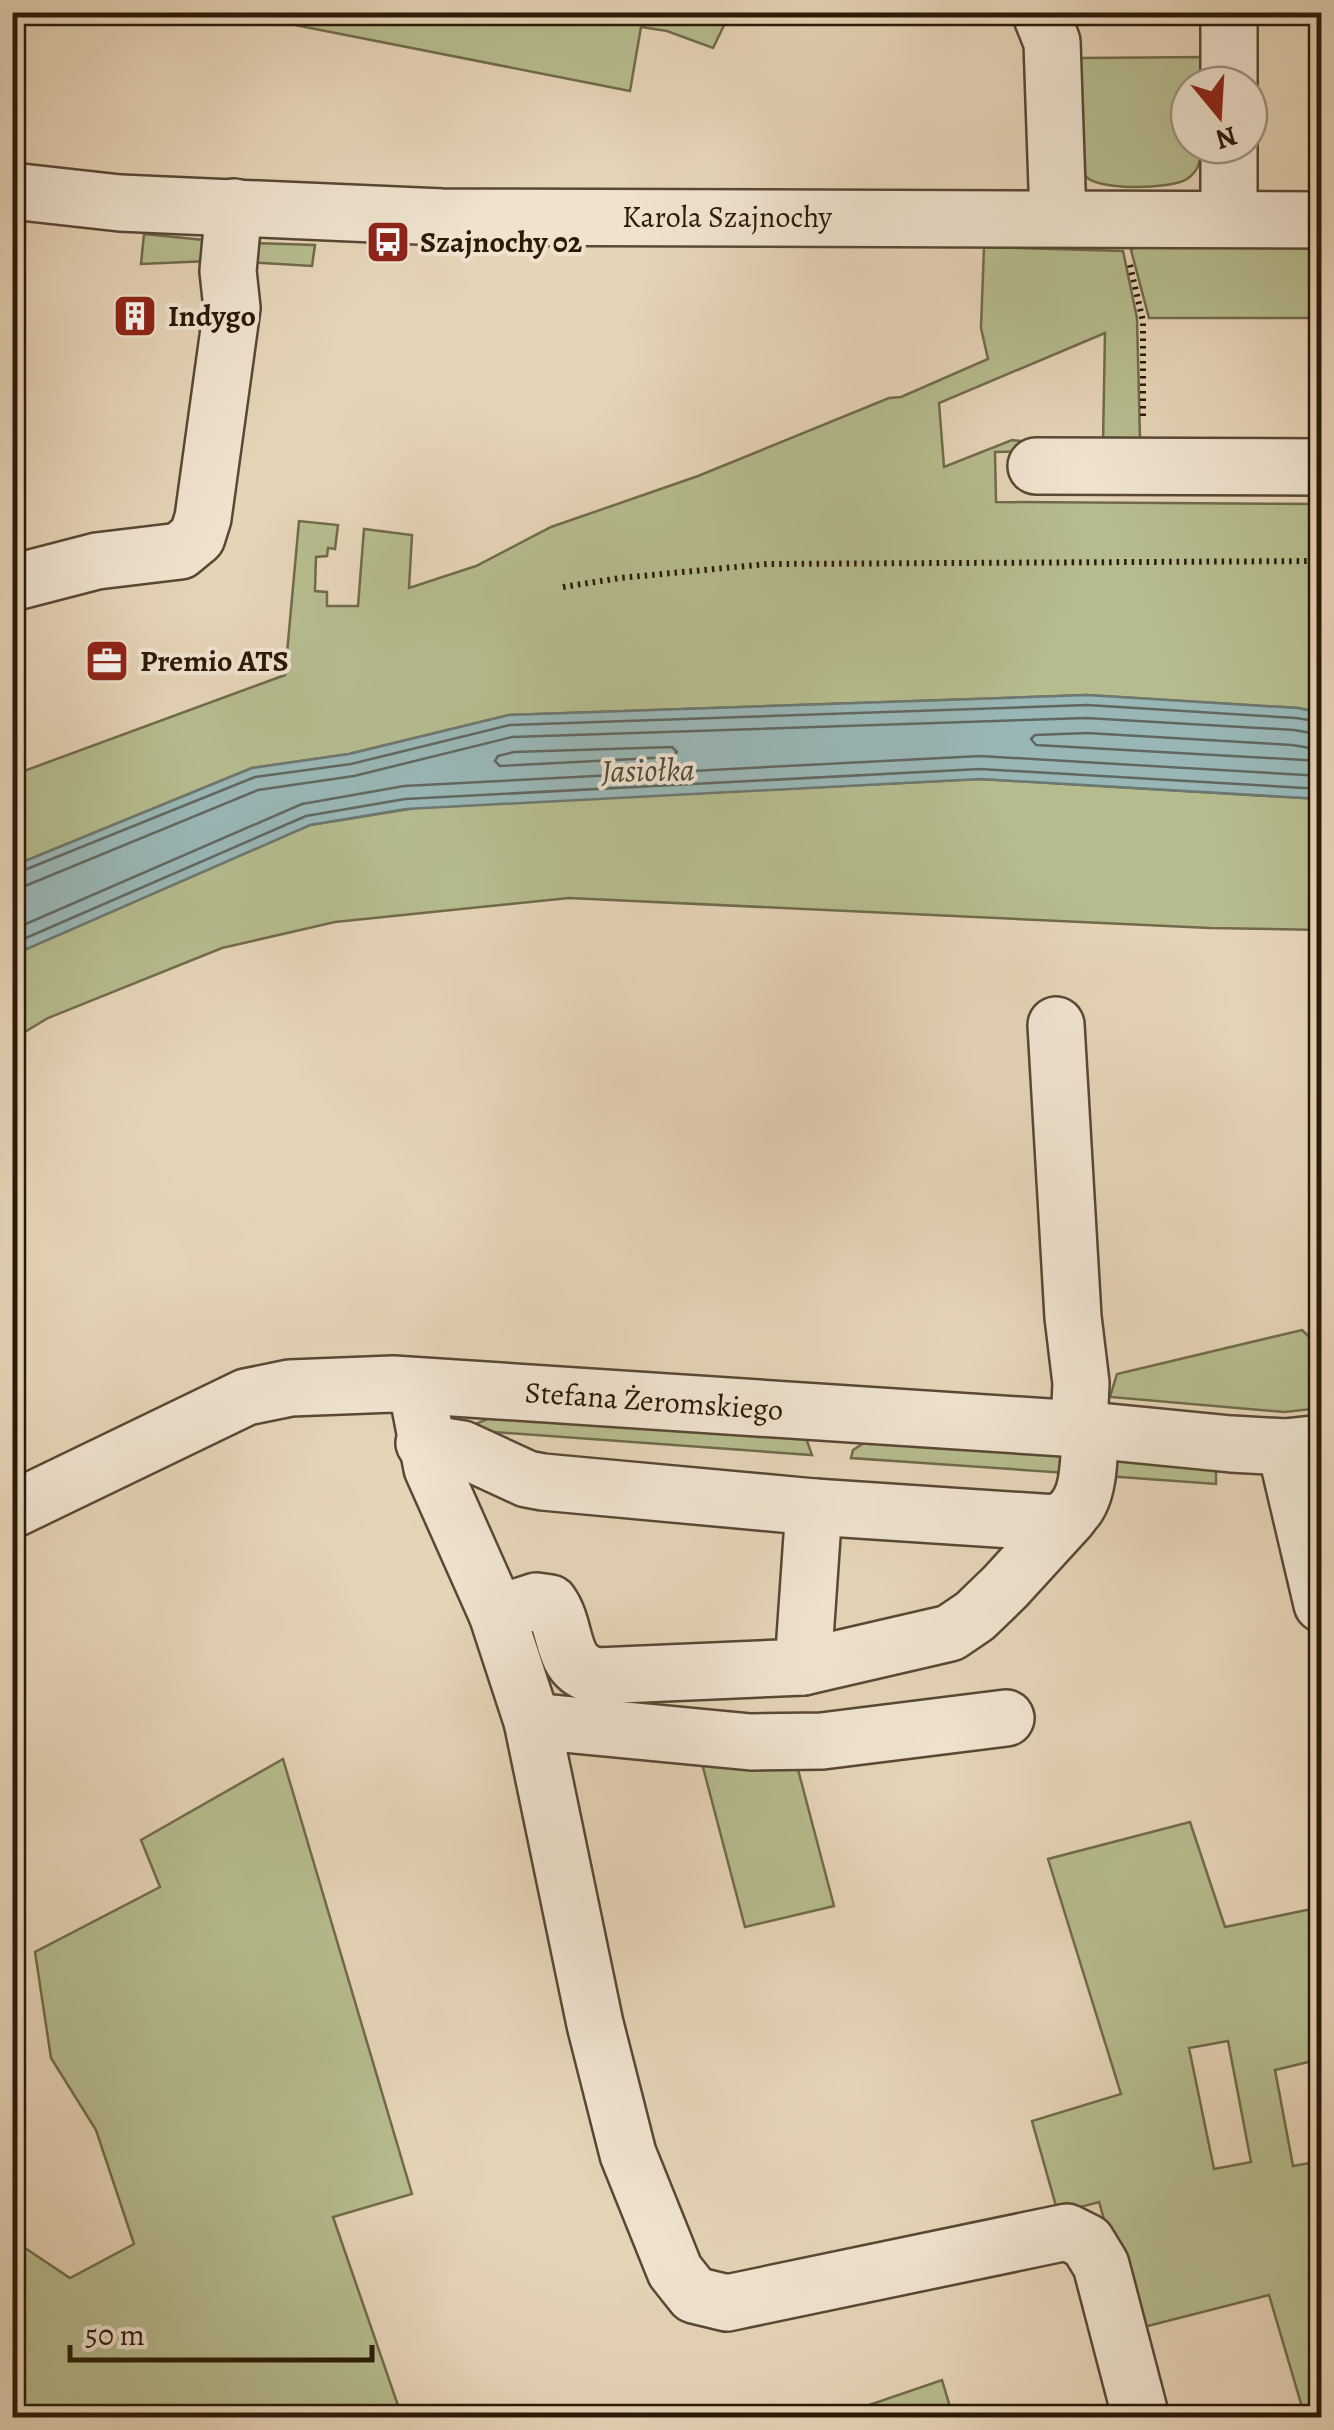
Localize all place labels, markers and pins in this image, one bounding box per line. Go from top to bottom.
bus stop icon: Szajnochy 02 [365,219,411,265]
place label: Szajnochy 02 [420,222,583,262]
building icon: Indygo [112,293,158,339]
place label: Indygo [168,296,256,336]
office icon: Premio ATS [84,638,130,684]
place label: Premio ATS [140,641,289,681]

